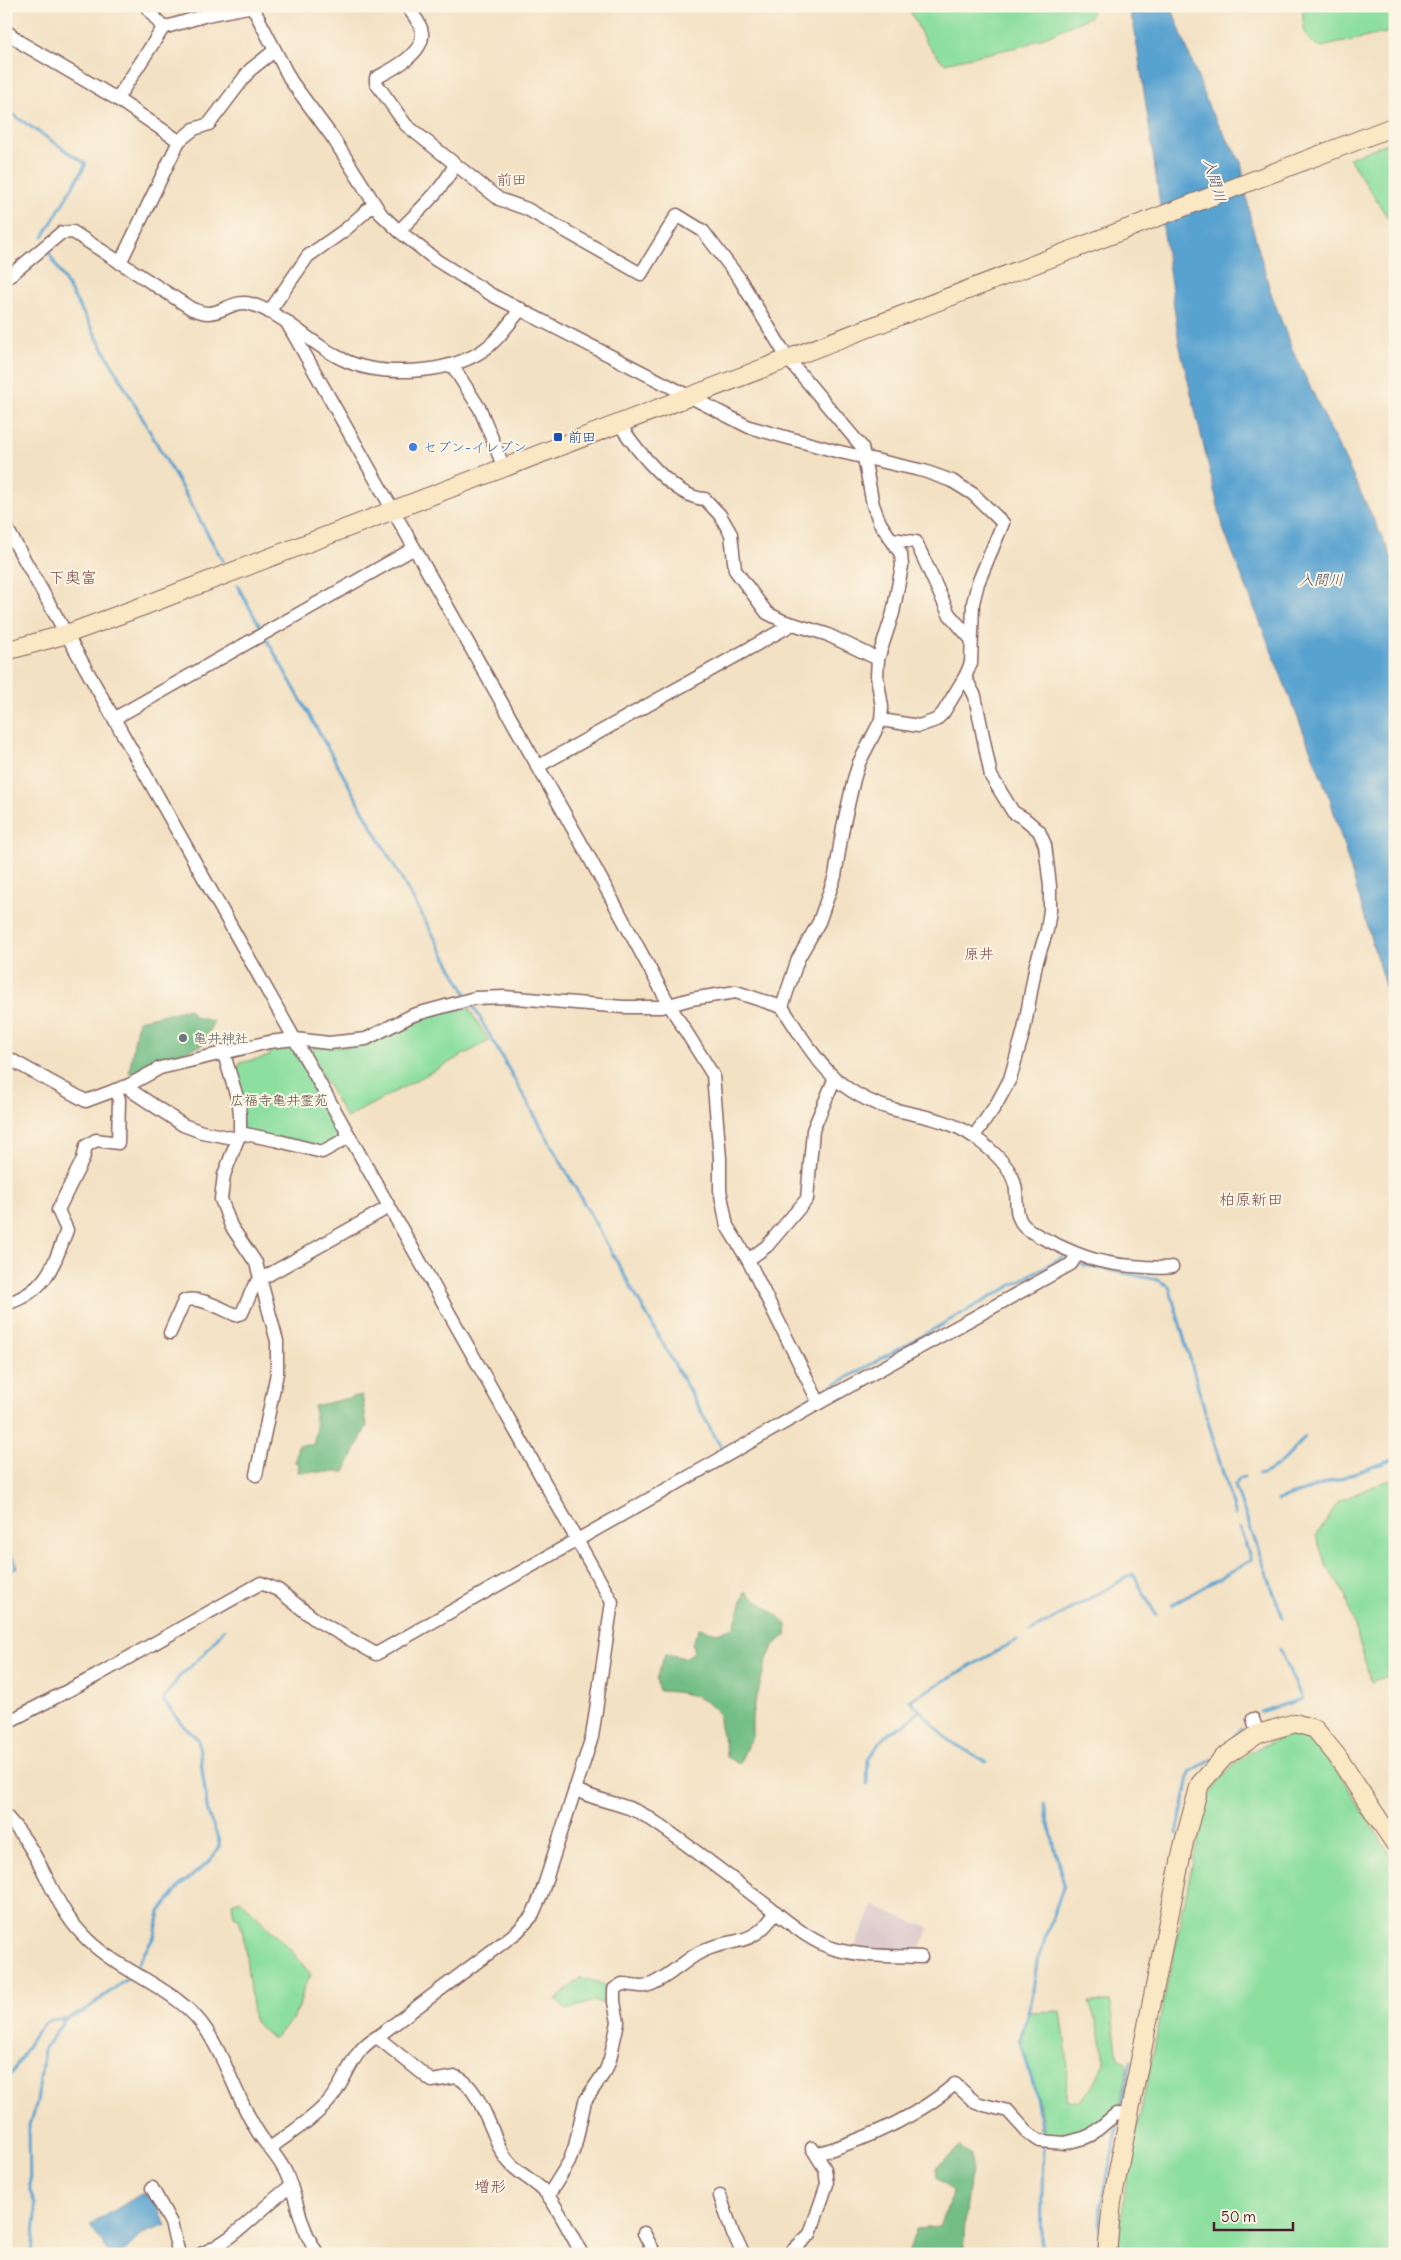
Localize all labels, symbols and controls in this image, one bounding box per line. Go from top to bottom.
water label: 入間川 [1200,156,1230,204]
district label: 前田 [497,170,527,189]
place label: 前田 [568,428,596,446]
marker: 前田 [552,431,564,443]
place label: セブン-イレブン [423,438,527,456]
marker: セブン-イレブン [407,441,419,453]
district label: 下奥富 [49,567,97,587]
water label: 入間川 [1298,570,1344,589]
district label: 原井 [964,944,994,963]
place label: 亀井神社 [193,1029,249,1047]
marker: 亀井神社 [177,1032,189,1044]
park label: 広福寺亀井霊苑 [230,1091,328,1109]
district label: 柏原新田 [1219,1189,1283,1209]
district label: 増形 [474,2176,506,2196]
scale bar [1214,2200,1292,2232]
text: 50 m [1221,2207,1256,2226]

